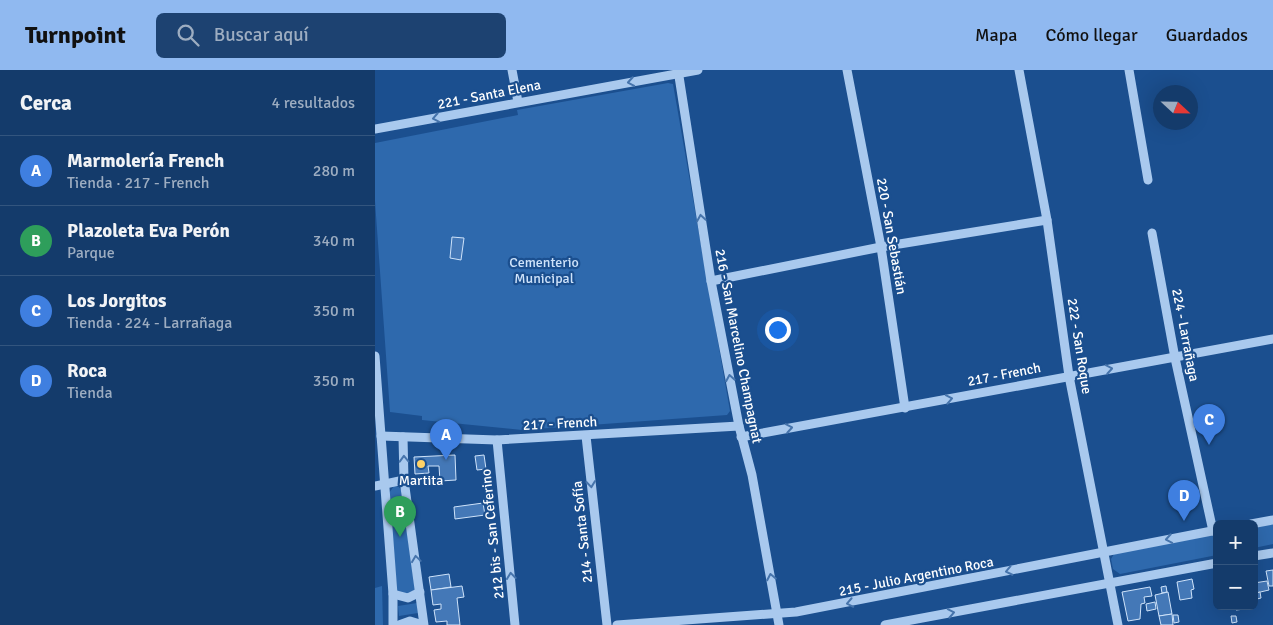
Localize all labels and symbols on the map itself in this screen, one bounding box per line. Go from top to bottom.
street label: 221 - Santa Elena [436,76,542,113]
one-way arrow [627,77,635,87]
north arrow [1153,85,1198,130]
one-way arrow [431,112,440,122]
street label: 220 - San Sebastián [873,176,910,296]
one-way arrow [696,214,707,222]
street label: 216 - San Marcelino Champagnat [711,247,766,445]
park label: Cementerio Municipal [509,254,579,287]
street label: 224 - Larrañaga [1168,287,1203,383]
street label: 222 - San Roque [1064,297,1095,395]
your location [765,317,791,343]
street label: 217 - French [966,359,1042,390]
one-way arrow [1105,364,1113,375]
one-way arrow [726,373,736,382]
one-way arrow [945,395,954,405]
pin: C [1193,404,1225,445]
street label: 217 - French [522,413,598,434]
pin: A [430,419,462,460]
one-way arrow [785,424,794,434]
one-way arrow [398,454,409,462]
marker: Martita [415,458,427,470]
street label: 212 bis - San Ceferino [477,468,508,600]
place label: Martita [399,472,443,489]
street label: 214 - Santa Sofía [569,480,596,584]
pin: D [1168,480,1200,521]
one-way arrow [585,481,596,489]
pin: B [384,496,416,537]
one-way arrow [1164,533,1173,543]
street label: 215 - Julio Argentino Roca [837,553,995,600]
one-way arrow [411,555,421,564]
one-way arrow [1005,565,1014,576]
one-way arrow [505,572,516,580]
one-way arrow [766,573,777,581]
one-way arrow [846,597,855,607]
one-way arrow [946,608,955,618]

